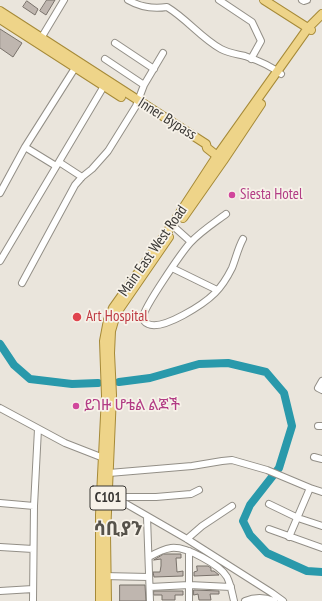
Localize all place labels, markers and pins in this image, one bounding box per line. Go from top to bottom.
place label: Siesta Hotel [240,186,302,204]
marker: Siesta Hotel [227,190,237,200]
place label: Art Hospital [86,308,148,326]
marker: Art Hospital [71,311,83,323]
place label: ይገዙ ሆቴል ልጆች [84,397,180,415]
marker: ይገዙ ሆቴል ልጆች [71,401,81,411]

